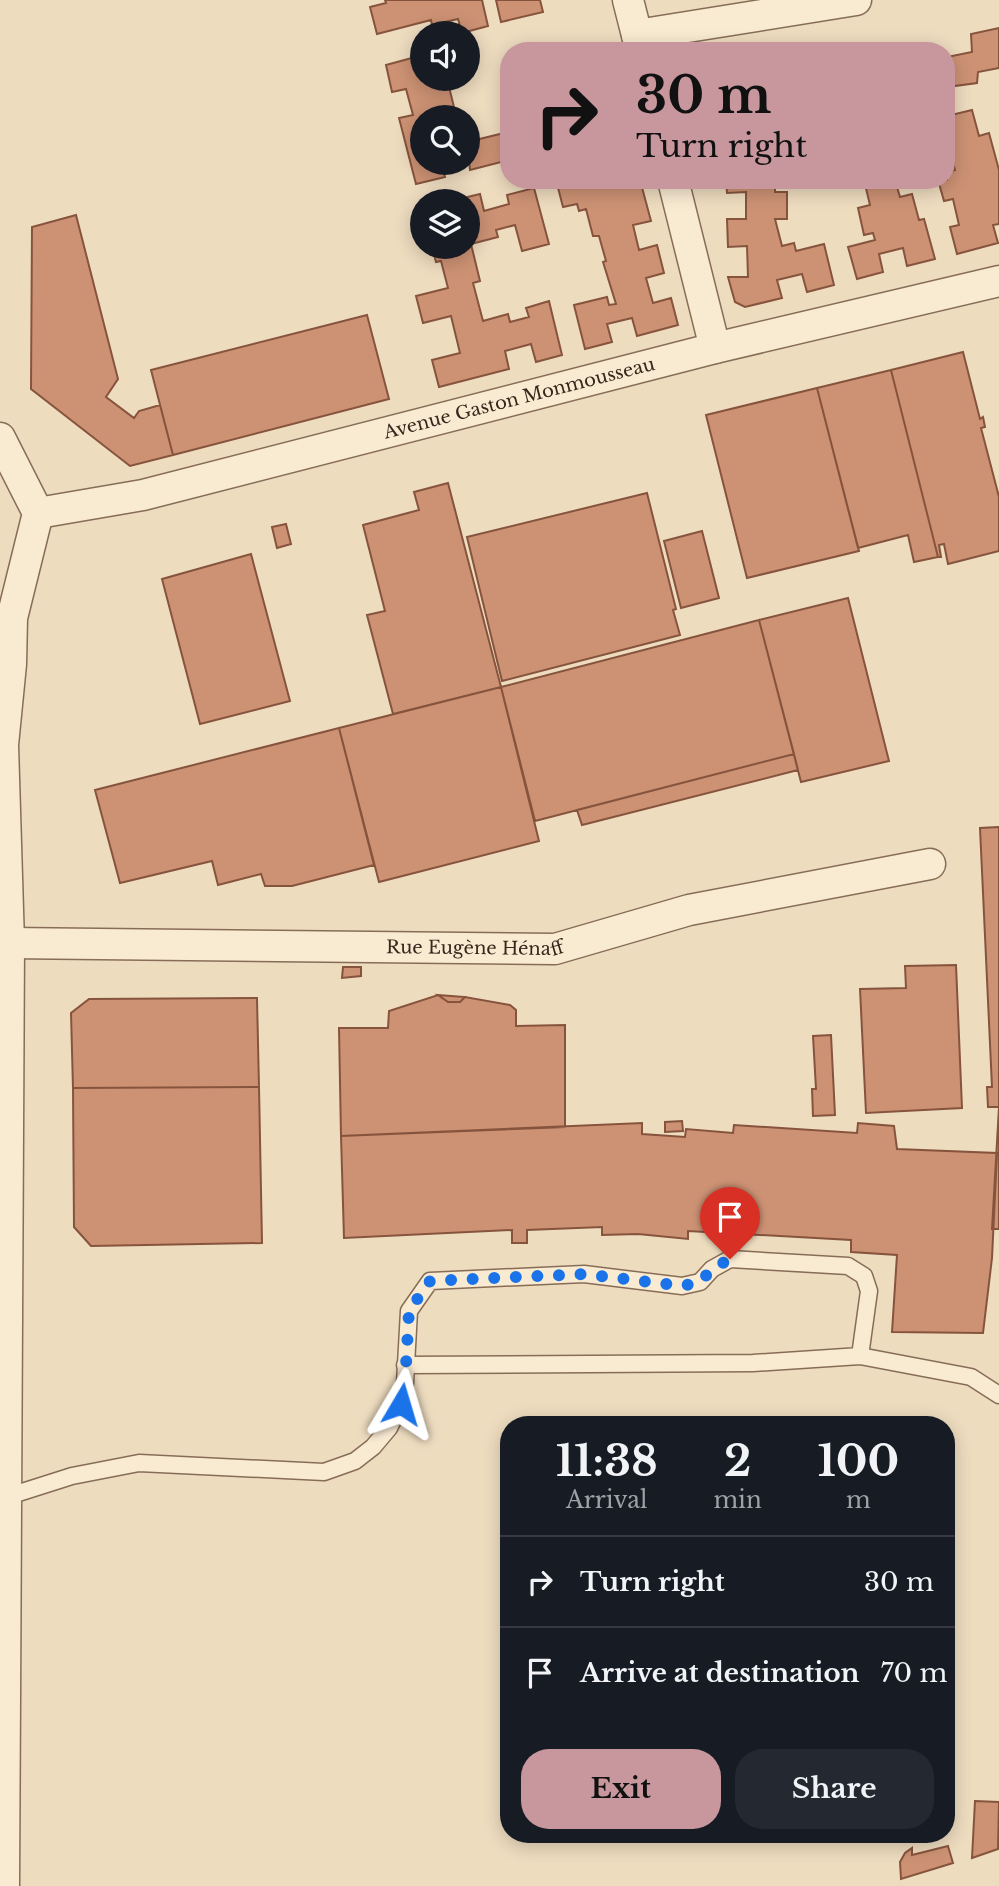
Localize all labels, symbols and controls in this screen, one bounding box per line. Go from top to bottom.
map controls [410,21,480,259]
button: sound [410,21,480,91]
text: 30 m [636,65,771,126]
icon: right [521,70,612,161]
button: search [410,105,480,175]
text: Turn right [636,126,807,166]
button: layers [410,189,480,259]
street label: Avenue Gaston Monmousseau [380,353,657,444]
street label: Rue Eugène Hénaff [386,935,568,961]
pin [700,1187,760,1259]
icon: arrive [711,1198,749,1236]
position arrow [364,1367,438,1441]
text: 11:38 [556,1435,658,1487]
text: 2 [724,1435,751,1487]
text: 100 [818,1435,899,1487]
text: Arrival [566,1486,647,1514]
text: min [713,1486,762,1514]
text: m [846,1486,871,1514]
icon: right [521,1563,559,1601]
text: Turn right [580,1566,725,1598]
text: 30 m [864,1566,934,1598]
icon: arrive [521,1654,559,1692]
text: Arrive at destination [580,1657,860,1689]
text: 70 m [881,1657,948,1689]
button: Exit [521,1749,721,1829]
button: Share [735,1749,934,1829]

